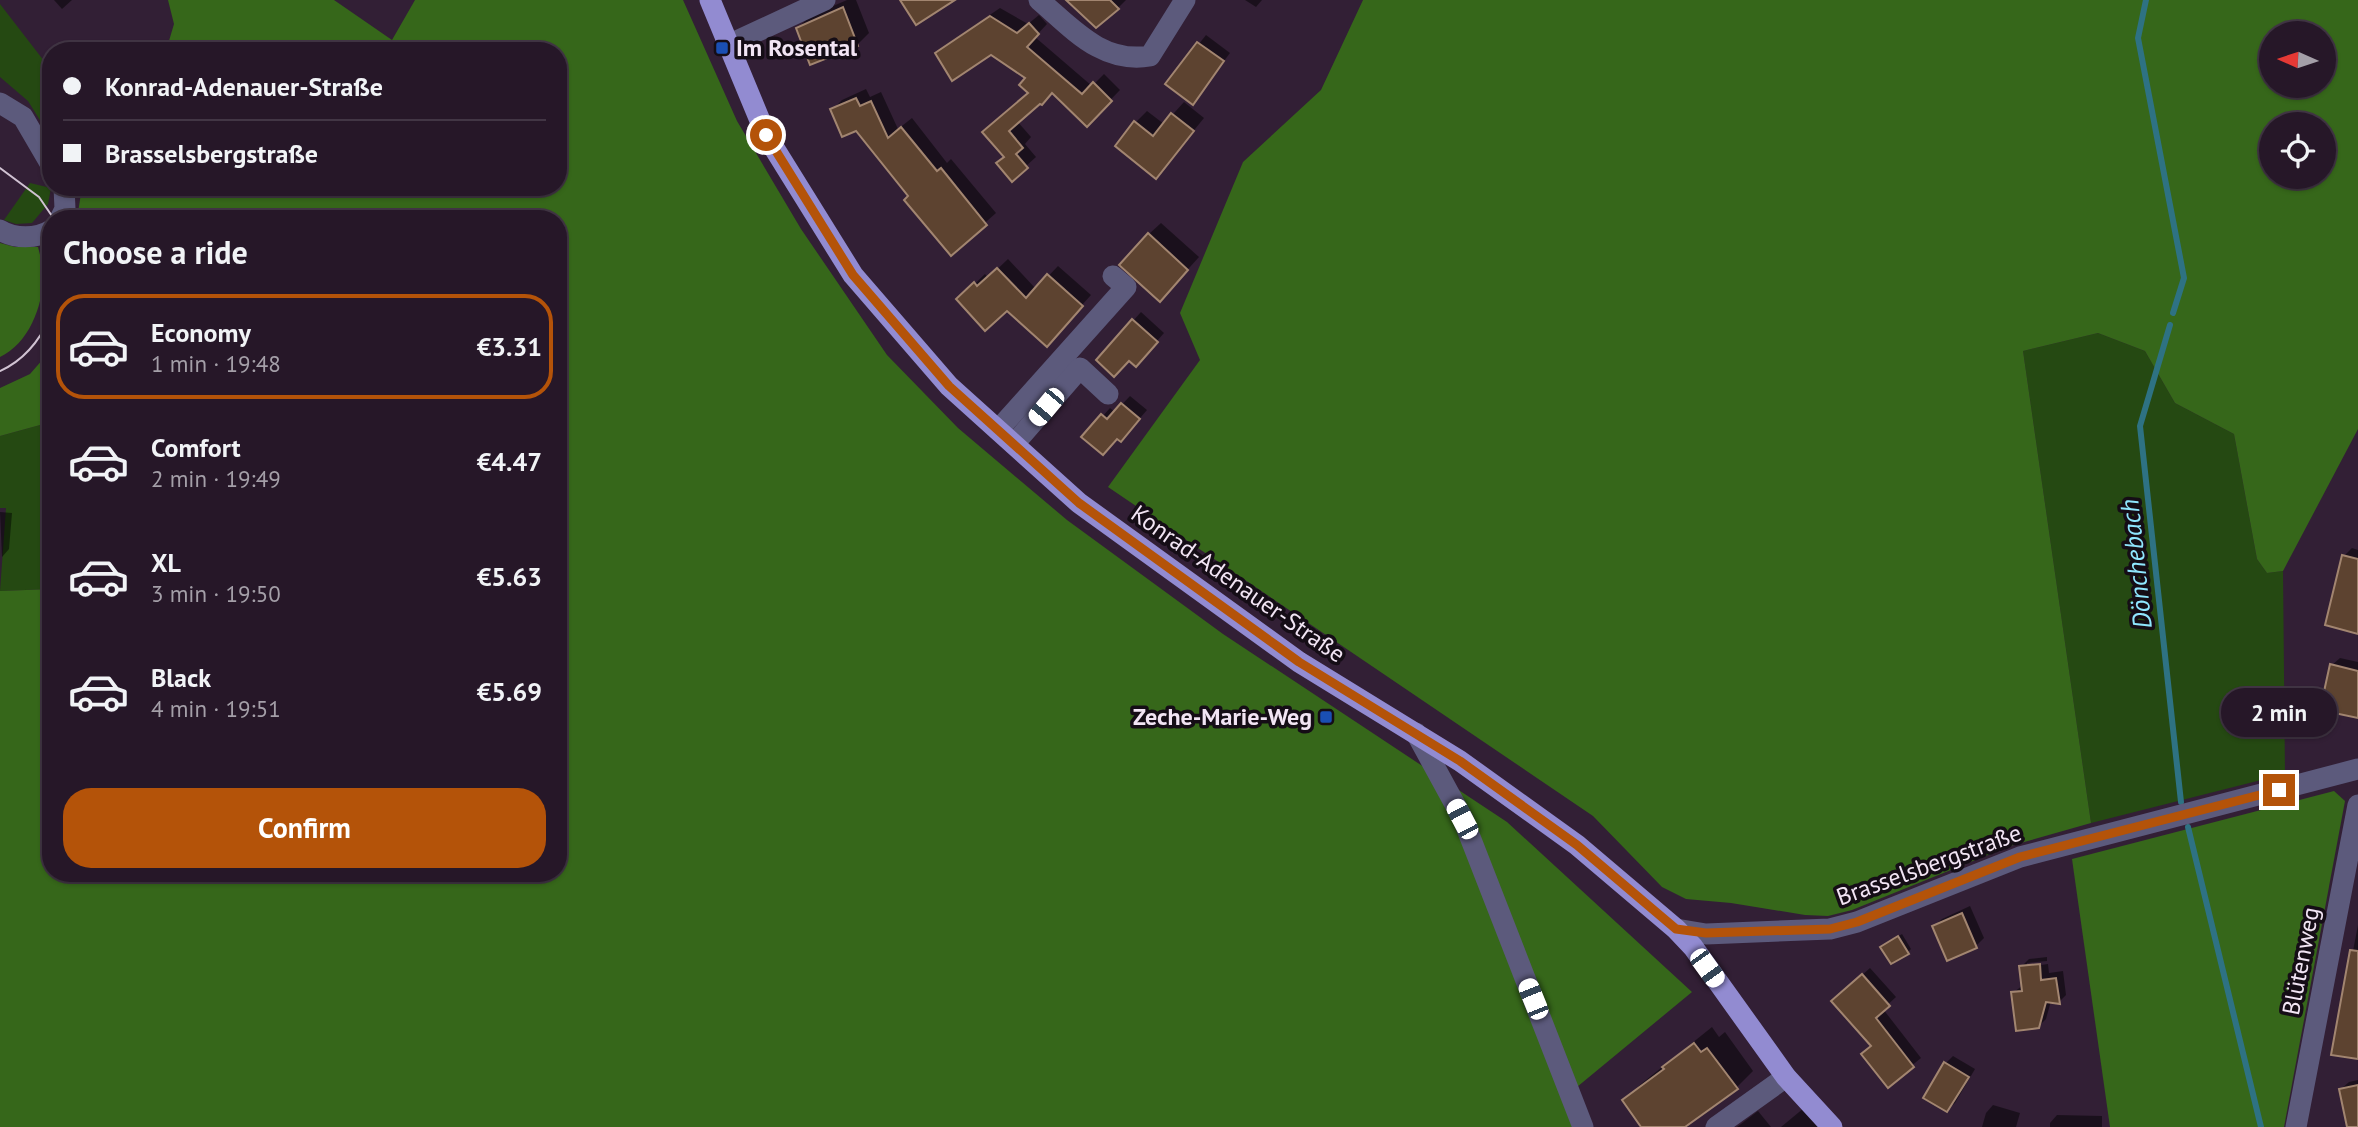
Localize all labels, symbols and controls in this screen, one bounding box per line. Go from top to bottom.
north arrow [2259,21,2336,98]
map controls [2259,21,2336,189]
place label: Im Rosental [736,32,858,63]
marker: Im Rosental [714,40,730,56]
text: Konrad-Adenauer-Straße [105,70,383,103]
button: locate [2259,112,2336,189]
route start [750,119,782,151]
text: Brasselsbergstraße [105,137,318,170]
text: Choose a ride [63,231,248,273]
icon: car [67,315,130,378]
text: Economy [151,316,251,349]
text: €3.31 [477,330,542,363]
text: 1 min · 19:48 [151,349,281,378]
car [1025,384,1068,430]
icon: car [67,430,130,493]
text: Comfort [151,431,241,464]
text: €4.47 [477,445,542,478]
text: 2 min · 19:49 [151,464,281,493]
street label: Konrad-Adenauer-Straße [1125,498,1351,669]
water label: Dönchebach [2112,498,2159,631]
icon: car [67,545,130,608]
text: XL [151,546,181,579]
text: €5.63 [477,560,542,593]
text: 3 min · 19:50 [151,579,281,608]
icon: car [67,660,130,723]
text: Black [151,661,211,694]
text: €5.69 [477,675,542,708]
callout: 2 min [2221,688,2337,738]
text: 4 min · 19:51 [151,694,281,723]
text: 2 min [2251,698,2307,727]
place label: Zeche-Marie-Weg [1133,701,1312,732]
marker: Zeche-Marie-Weg [1318,709,1334,725]
route end [2263,774,2295,806]
button: Confirm [63,788,546,868]
car [1443,796,1482,842]
street label: Brasselsbergstraße [1832,817,2026,912]
street label: Blütenweg [2275,904,2326,1018]
car [1687,945,1728,991]
car [1516,976,1551,1022]

